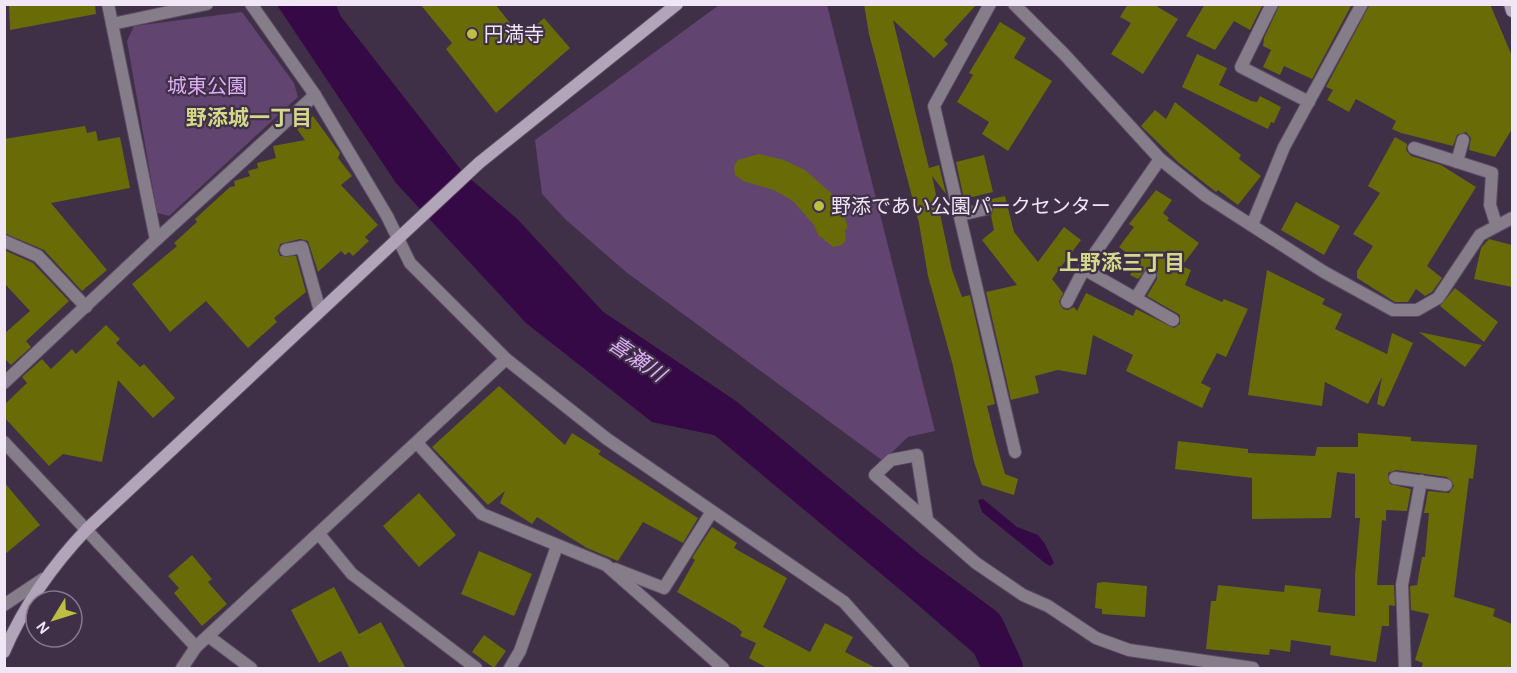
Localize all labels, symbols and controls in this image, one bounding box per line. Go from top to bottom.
place label: 円満寺 [484,23,544,46]
marker: 円満寺 [465,27,479,41]
park label: 城東公園 [167,75,247,98]
district label: 野添城一丁目 [186,106,312,130]
place label: 野添であい公園パークセンター [831,195,1111,218]
marker: 野添であい公園パークセンター [812,199,826,213]
district label: 上野添三丁目 [1059,251,1185,275]
water label: 喜瀬川 [604,331,671,388]
north arrow [24,589,84,649]
text: N [32,618,54,638]

